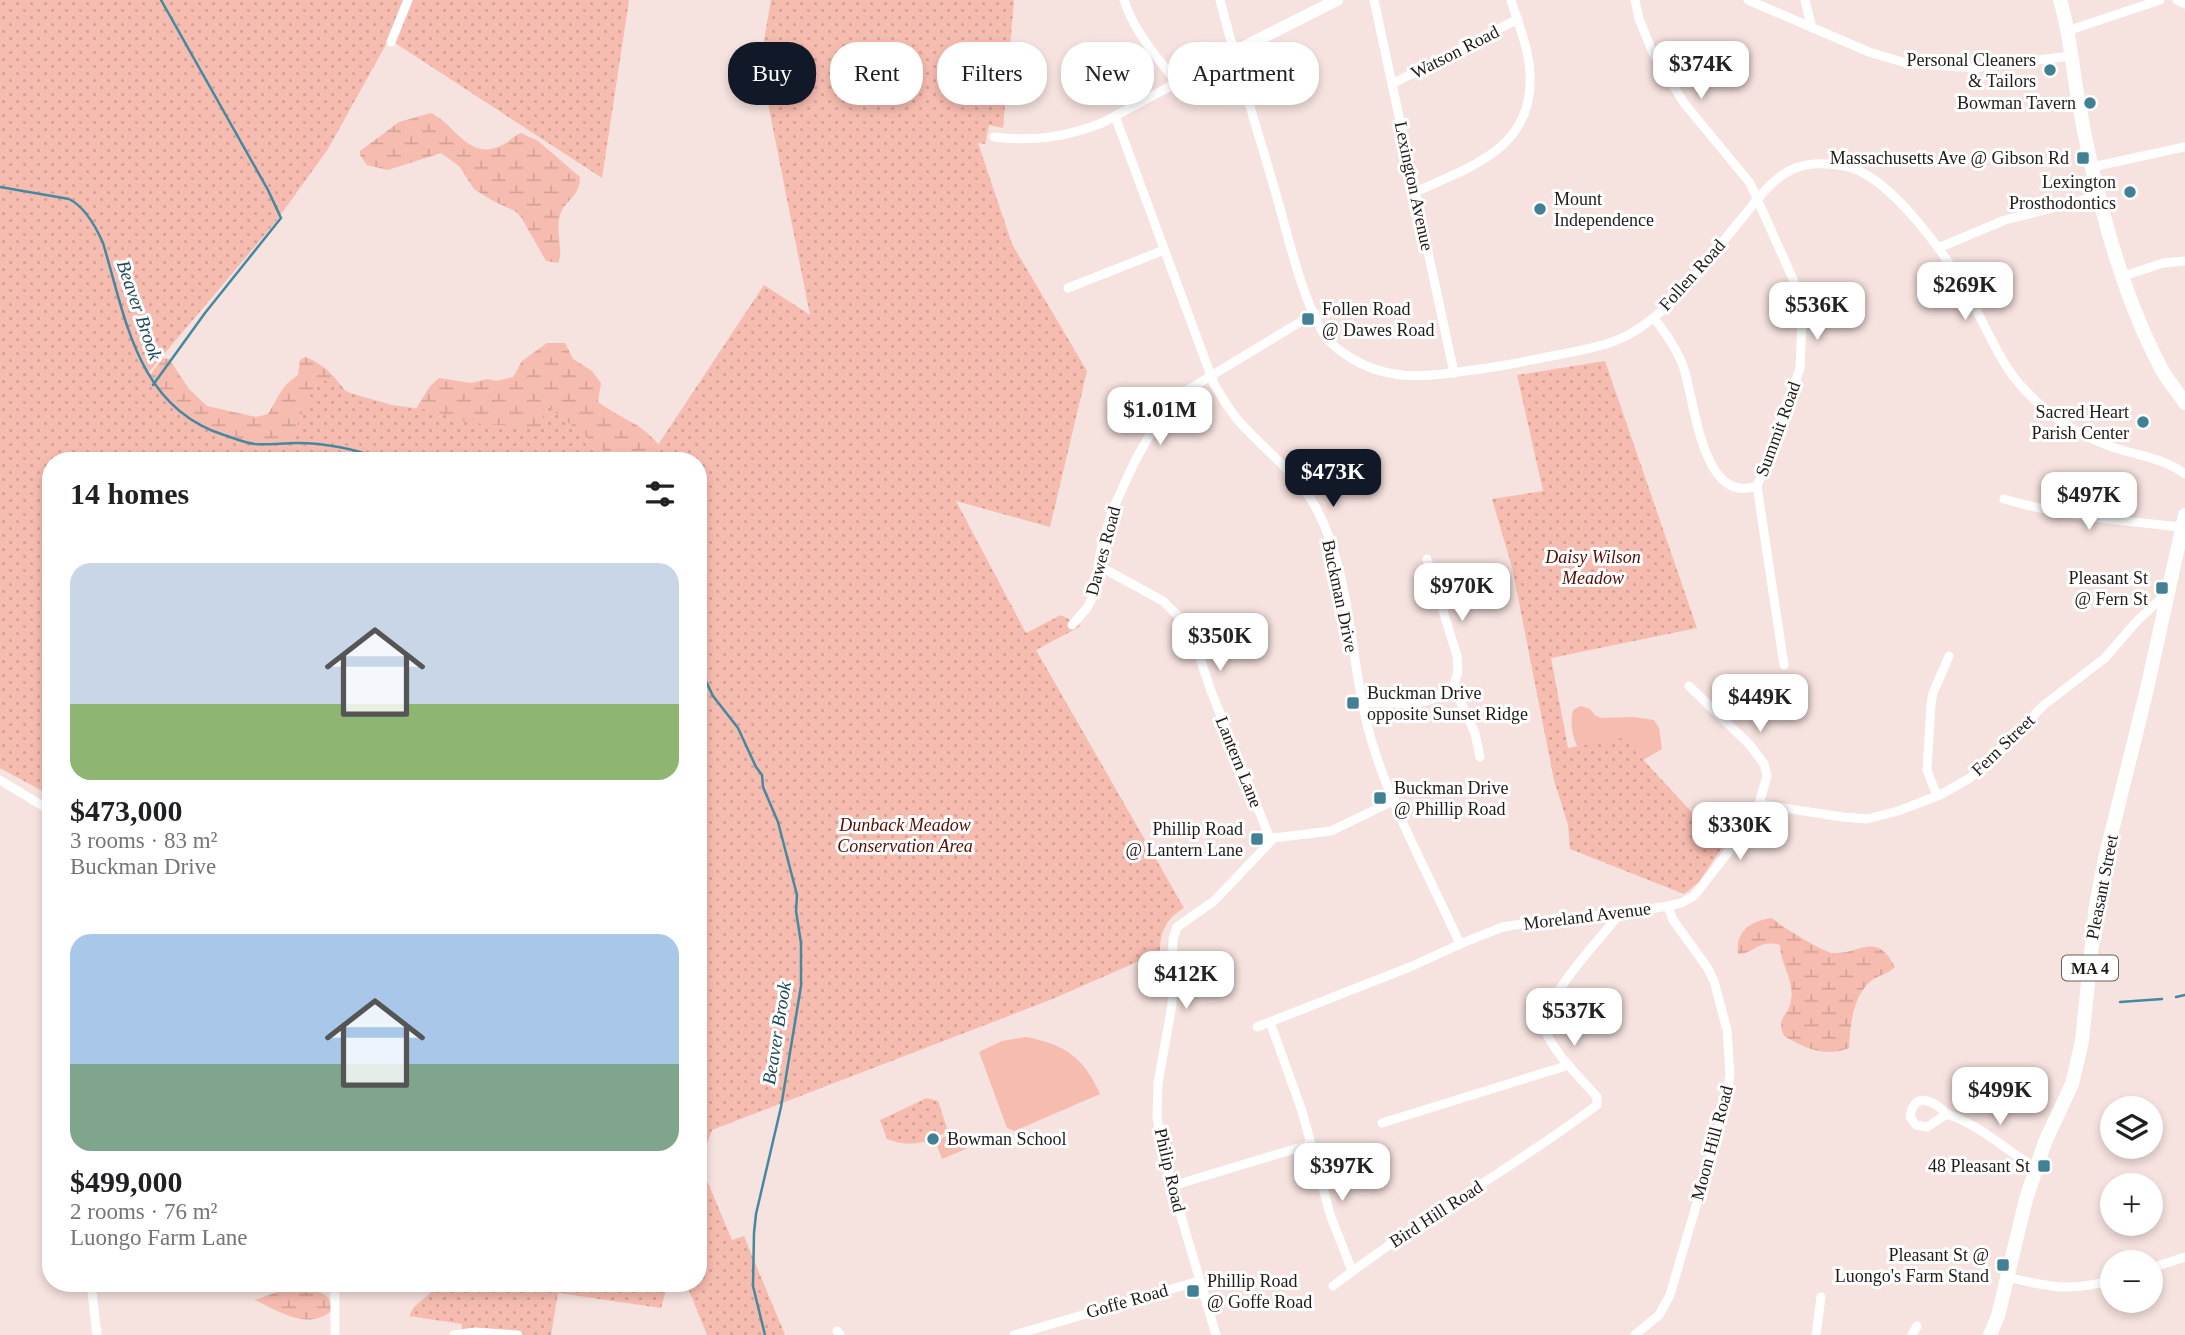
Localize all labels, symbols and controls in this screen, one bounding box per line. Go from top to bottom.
street label: Watson Road [1408,21,1502,83]
chip: Buy [728,42,816,105]
chip: Rent [830,42,923,105]
chip: Filters [937,42,1047,105]
chip: New [1061,42,1154,105]
chip: Apartment [1168,42,1319,105]
pin: $374K [1652,42,1750,101]
place label: Personal Cleaners & Tailors [1907,50,2036,91]
text: $374K [1669,51,1733,76]
marker: Personal Cleaners & Tailors [2042,62,2058,78]
place label: Bowman Tavern [1957,93,2076,113]
marker: Bowman Tavern [2082,95,2098,111]
street label: Lexington Avenue [1390,119,1438,253]
place label: Massachusetts Ave @ Gibson Rd [1830,148,2069,168]
marker: Massachusetts Ave @ Gibson Rd [2075,150,2091,166]
place label: Lexington Prosthodontics [2009,172,2116,213]
marker: Lexington Prosthodontics [2122,184,2138,200]
place label: Mount Independence [1554,189,1654,230]
marker: Mount Independence [1532,201,1548,217]
street label: Follen Road [1655,235,1729,315]
water label: Beaver Brook [113,257,167,363]
pin: $269K [1916,262,2014,322]
text: $269K [1933,272,1997,297]
pin: $536K [1768,282,1866,342]
text: $536K [1785,292,1849,317]
place label: Follen Road @ Dawes Road [1322,299,1435,340]
marker: Follen Road @ Dawes Road [1300,311,1316,327]
street label: Summit Road [1752,379,1804,479]
pin: $1.01M [1103,388,1217,447]
text: $1.01M [1123,397,1197,422]
place label: Sacred Heart Parish Center [2032,402,2129,443]
marker: Sacred Heart Parish Center [2135,414,2151,430]
pin: $473K [1284,449,1382,509]
text: $473K [1301,459,1365,484]
pin: $497K [2040,472,2138,532]
icon: filters [641,475,679,513]
text: 14 homes [70,477,189,510]
text: $497K [2057,482,2121,507]
street label: Dawes Road [1082,504,1124,598]
street label: Buckman Drive [1318,538,1362,654]
park label: Daisy Wilson Meadow [1544,547,1641,588]
pin: $970K [1413,564,1511,623]
place label: Pleasant St @ Fern St [2069,568,2148,609]
text: $970K [1430,573,1494,598]
marker: Pleasant St @ Fern St [2154,580,2170,596]
icon: home [312,609,438,735]
pin: $350K [1171,614,1269,673]
text: $350K [1188,623,1252,648]
pin: $449K [1711,674,1809,734]
place label: Buckman Drive opposite Sunset Ridge [1367,683,1528,724]
text: $449K [1728,684,1792,709]
marker: Buckman Drive opposite Sunset Ridge [1345,695,1361,711]
street label: Fern Street [1967,710,2039,780]
street label: Lantern Lane [1212,714,1266,810]
place label: Buckman Drive @ Phillip Road [1394,778,1508,819]
marker: Buckman Drive @ Phillip Road [1372,790,1388,806]
text: $473,000 [70,794,183,827]
pin: $330K [1691,802,1789,862]
text: $330K [1708,812,1772,837]
park label: Dunback Meadow Conservation Area [837,815,973,856]
place label: Phillip Road @ Lantern Lane [1125,819,1243,860]
text: 3 rooms · 83 m² [70,828,217,853]
marker: Phillip Road @ Lantern Lane [1249,831,1265,847]
street label: Pleasant Street [2082,833,2122,941]
text: Buckman Drive [70,854,216,879]
street label: Moreland Avenue [1522,898,1652,934]
pin: $412K [1137,951,1235,1011]
road number: MA 4 [2062,956,2118,980]
text: $412K [1154,961,1218,986]
water label: Beaver Brook [758,979,795,1086]
icon: home [312,980,438,1106]
pin: $537K [1525,988,1623,1048]
text: $537K [1542,998,1606,1023]
pin: $499K [1951,1068,2049,1127]
text: $499K [1968,1077,2032,1102]
street label: Moon Hill Road [1687,1083,1737,1203]
map controls [2100,1096,2163,1313]
button: layers [2100,1096,2163,1159]
street label: Philip Road [1151,1126,1189,1214]
place label: Bowman School [947,1129,1067,1149]
marker: Bowman School [925,1131,941,1147]
pin: $397K [1293,1144,1391,1203]
text: $397K [1310,1153,1374,1178]
place label: 48 Pleasant St [1928,1156,2030,1176]
marker: 48 Pleasant St [2036,1158,2052,1174]
text: $499,000 [70,1165,183,1198]
button: + [2100,1173,2163,1236]
street label: Bird Hill Road [1386,1176,1486,1252]
text: 2 rooms · 76 m² [70,1199,217,1224]
text: Luongo Farm Lane [70,1225,248,1250]
place label: Pleasant St @ Luongo's Farm Stand [1835,1245,1989,1286]
button: − [2100,1250,2163,1313]
marker: Pleasant St @ Luongo's Farm Stand [1995,1257,2011,1273]
place label: Phillip Road @ Goffe Road [1207,1271,1312,1312]
street label: Goffe Road [1084,1280,1170,1322]
marker: Phillip Road @ Goffe Road [1185,1283,1201,1299]

